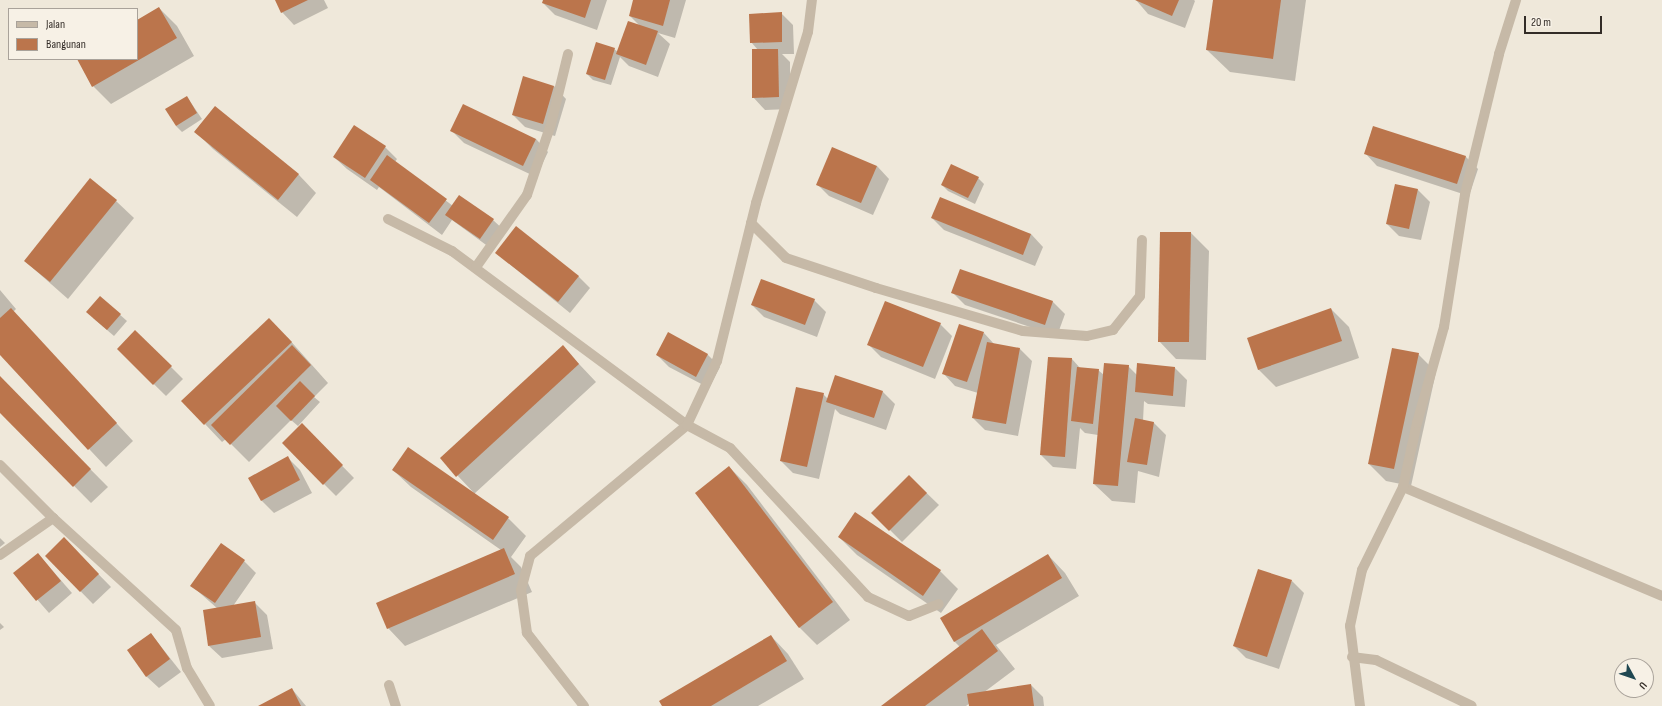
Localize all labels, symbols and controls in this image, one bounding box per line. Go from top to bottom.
legend [8,8,138,60]
scale bar [1526,8,1604,34]
text: 20 m [1531,15,1551,30]
text: Jalan [46,17,65,32]
text: Bangunan [46,37,86,52]
north arrow [1614,658,1654,698]
text: U [1636,679,1650,692]

